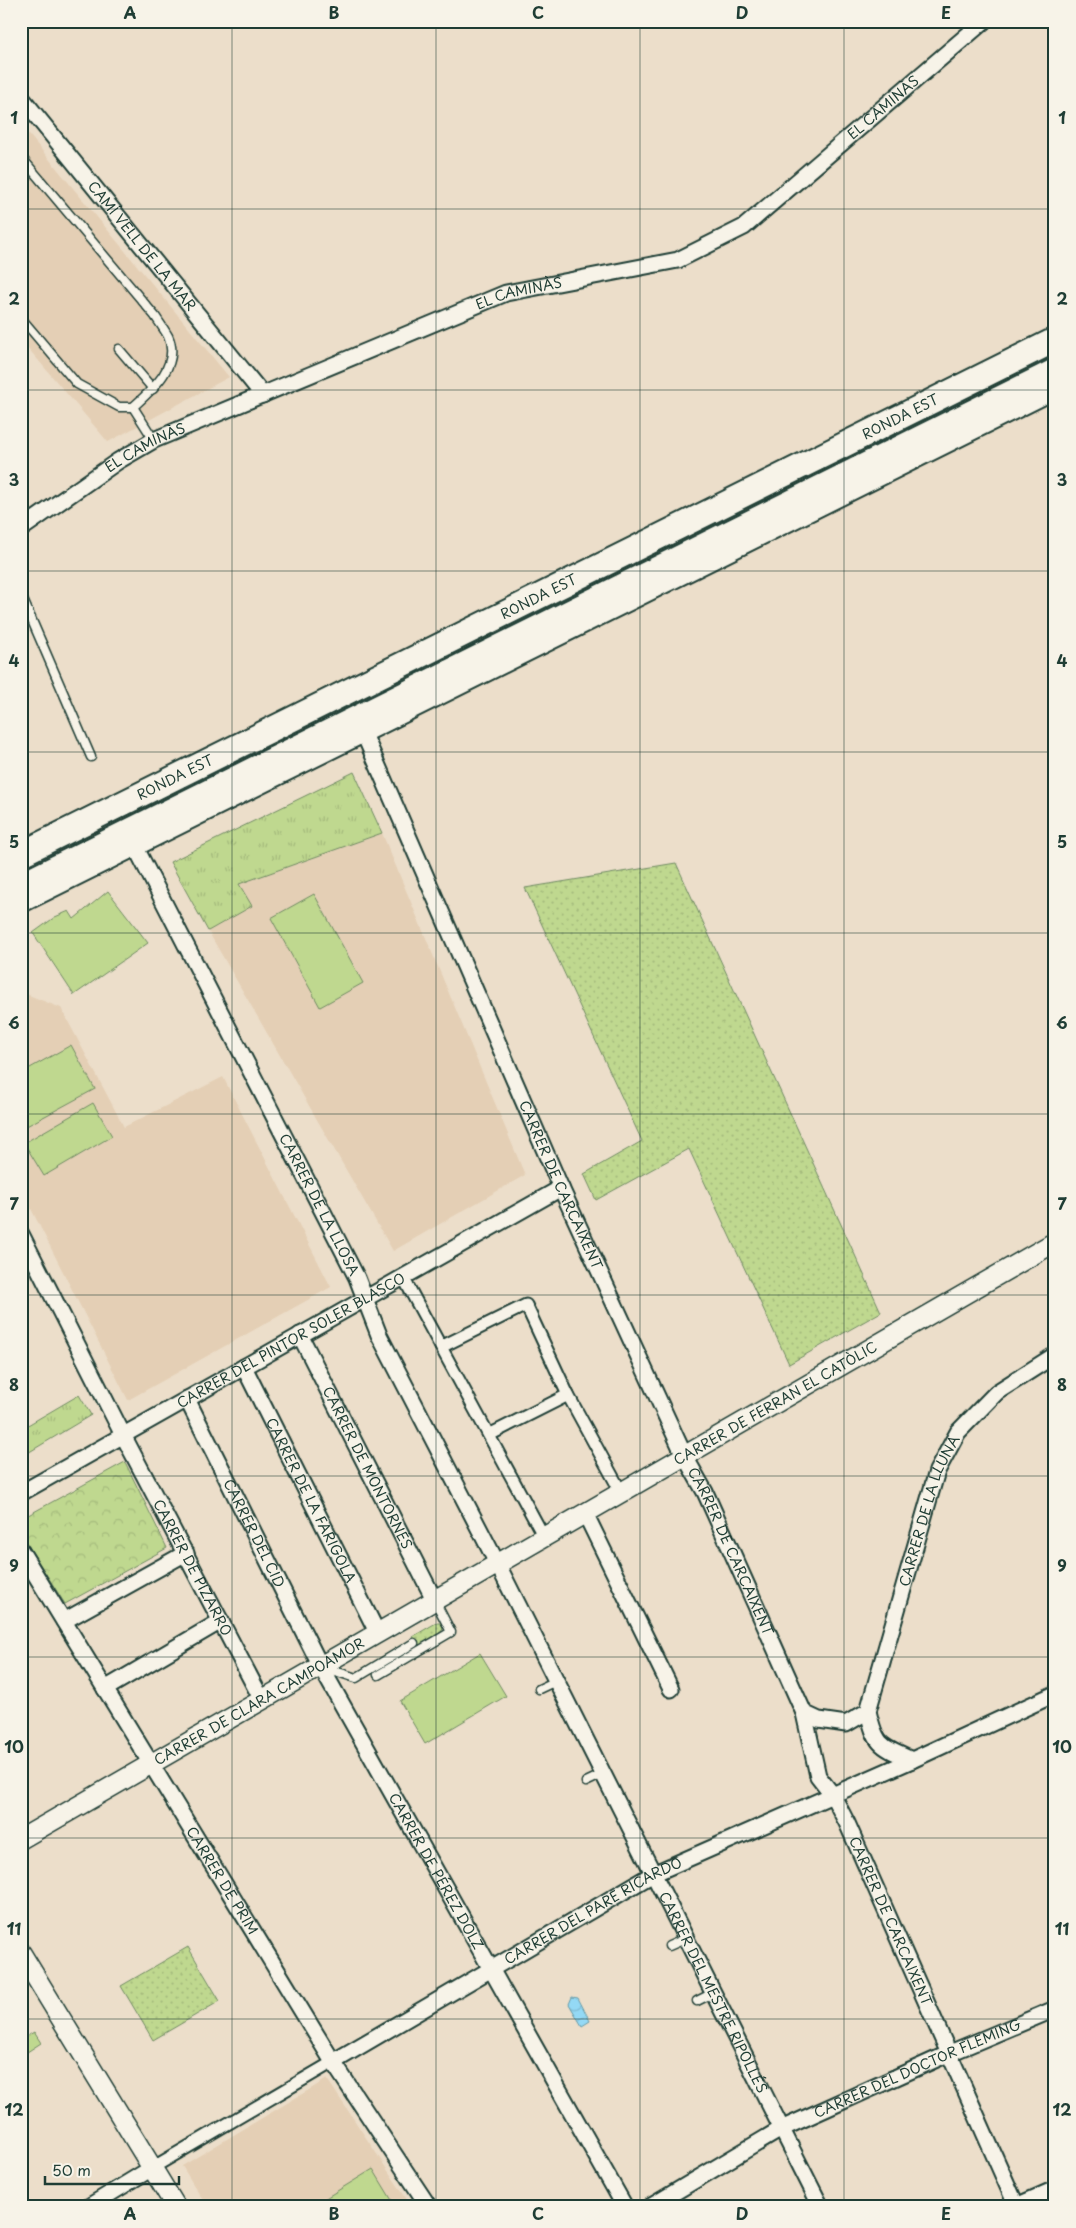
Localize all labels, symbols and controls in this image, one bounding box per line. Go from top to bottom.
text: A [124,0,137,24]
text: B [329,0,340,24]
text: C [532,0,544,24]
text: D [736,0,748,24]
text: E [941,0,951,24]
street label: EL CAMINÀS [842,70,924,144]
text: 1 [10,105,18,129]
text: 1 [1058,105,1066,129]
street label: CAMÍ VELL DE LA MAR [83,176,202,315]
street label: EL CAMINÀS [472,271,564,315]
text: 2 [8,286,20,310]
text: 2 [1056,286,1068,310]
street label: RONDA EST [858,388,942,444]
street label: EL CAMINÀS [100,417,189,477]
text: 3 [9,467,19,491]
text: 3 [1057,467,1067,491]
street label: RONDA EST [496,568,581,624]
text: 4 [9,648,20,672]
text: 4 [1057,648,1068,672]
street label: RONDA EST [133,749,217,805]
text: 5 [9,829,19,853]
text: 5 [1057,829,1067,853]
text: 6 [8,1010,20,1034]
text: 6 [1056,1010,1068,1034]
street label: CARRER DE CARCAIXENT [514,1097,608,1273]
street label: CARRER DE LA LLOSA [274,1130,365,1279]
text: 7 [9,1191,19,1215]
text: 7 [1057,1191,1067,1215]
street label: CARRER DEL PINTOR SOLER BLASCO [173,1267,409,1413]
street label: CARRER DE FERRAN EL CATÒLIC [669,1336,881,1470]
text: 8 [9,1372,19,1396]
text: 8 [1057,1372,1067,1396]
street label: CARRER DE MONTORNÉS [318,1383,418,1553]
street label: CARRER DE LA FARIGOLA [261,1414,362,1586]
street label: CARRER DE LA LLUNA [893,1431,965,1589]
street label: CARRER DE CARCAIXENT [683,1463,779,1639]
street label: CARRER DEL CID [219,1475,291,1591]
street label: CARRER DE PIZARRO [148,1495,237,1639]
text: 9 [9,1553,19,1577]
text: 9 [1057,1553,1067,1577]
street label: CARRER DE CLARA CAMPOAMOR [150,1632,368,1770]
text: 10 [4,1734,24,1758]
text: 10 [1052,1734,1072,1758]
street label: CARRER DE PÉREZ DOLZ [384,1789,489,1953]
street label: CARRER DE PRIM [182,1822,264,1938]
street label: CARRER DE CARCAIXENT [844,1833,938,2010]
street label: CARRER DEL PARE RICARDO [500,1852,685,1969]
street label: CARRER DEL MESTRE RIPOLLÉS [654,1888,773,2096]
text: 11 [7,1916,21,1940]
text: 11 [1055,1916,1069,1940]
street label: CARRER DEL DOCTOR FLEMING [810,2013,1025,2123]
text: 12 [5,2097,23,2121]
text: 12 [1053,2097,1071,2121]
scale bar [45,2153,179,2185]
text: 50 m [52,2158,91,2181]
text: A [124,2201,137,2225]
text: B [329,2201,340,2225]
text: C [532,2201,544,2225]
text: D [736,2201,748,2225]
text: E [941,2201,951,2225]

